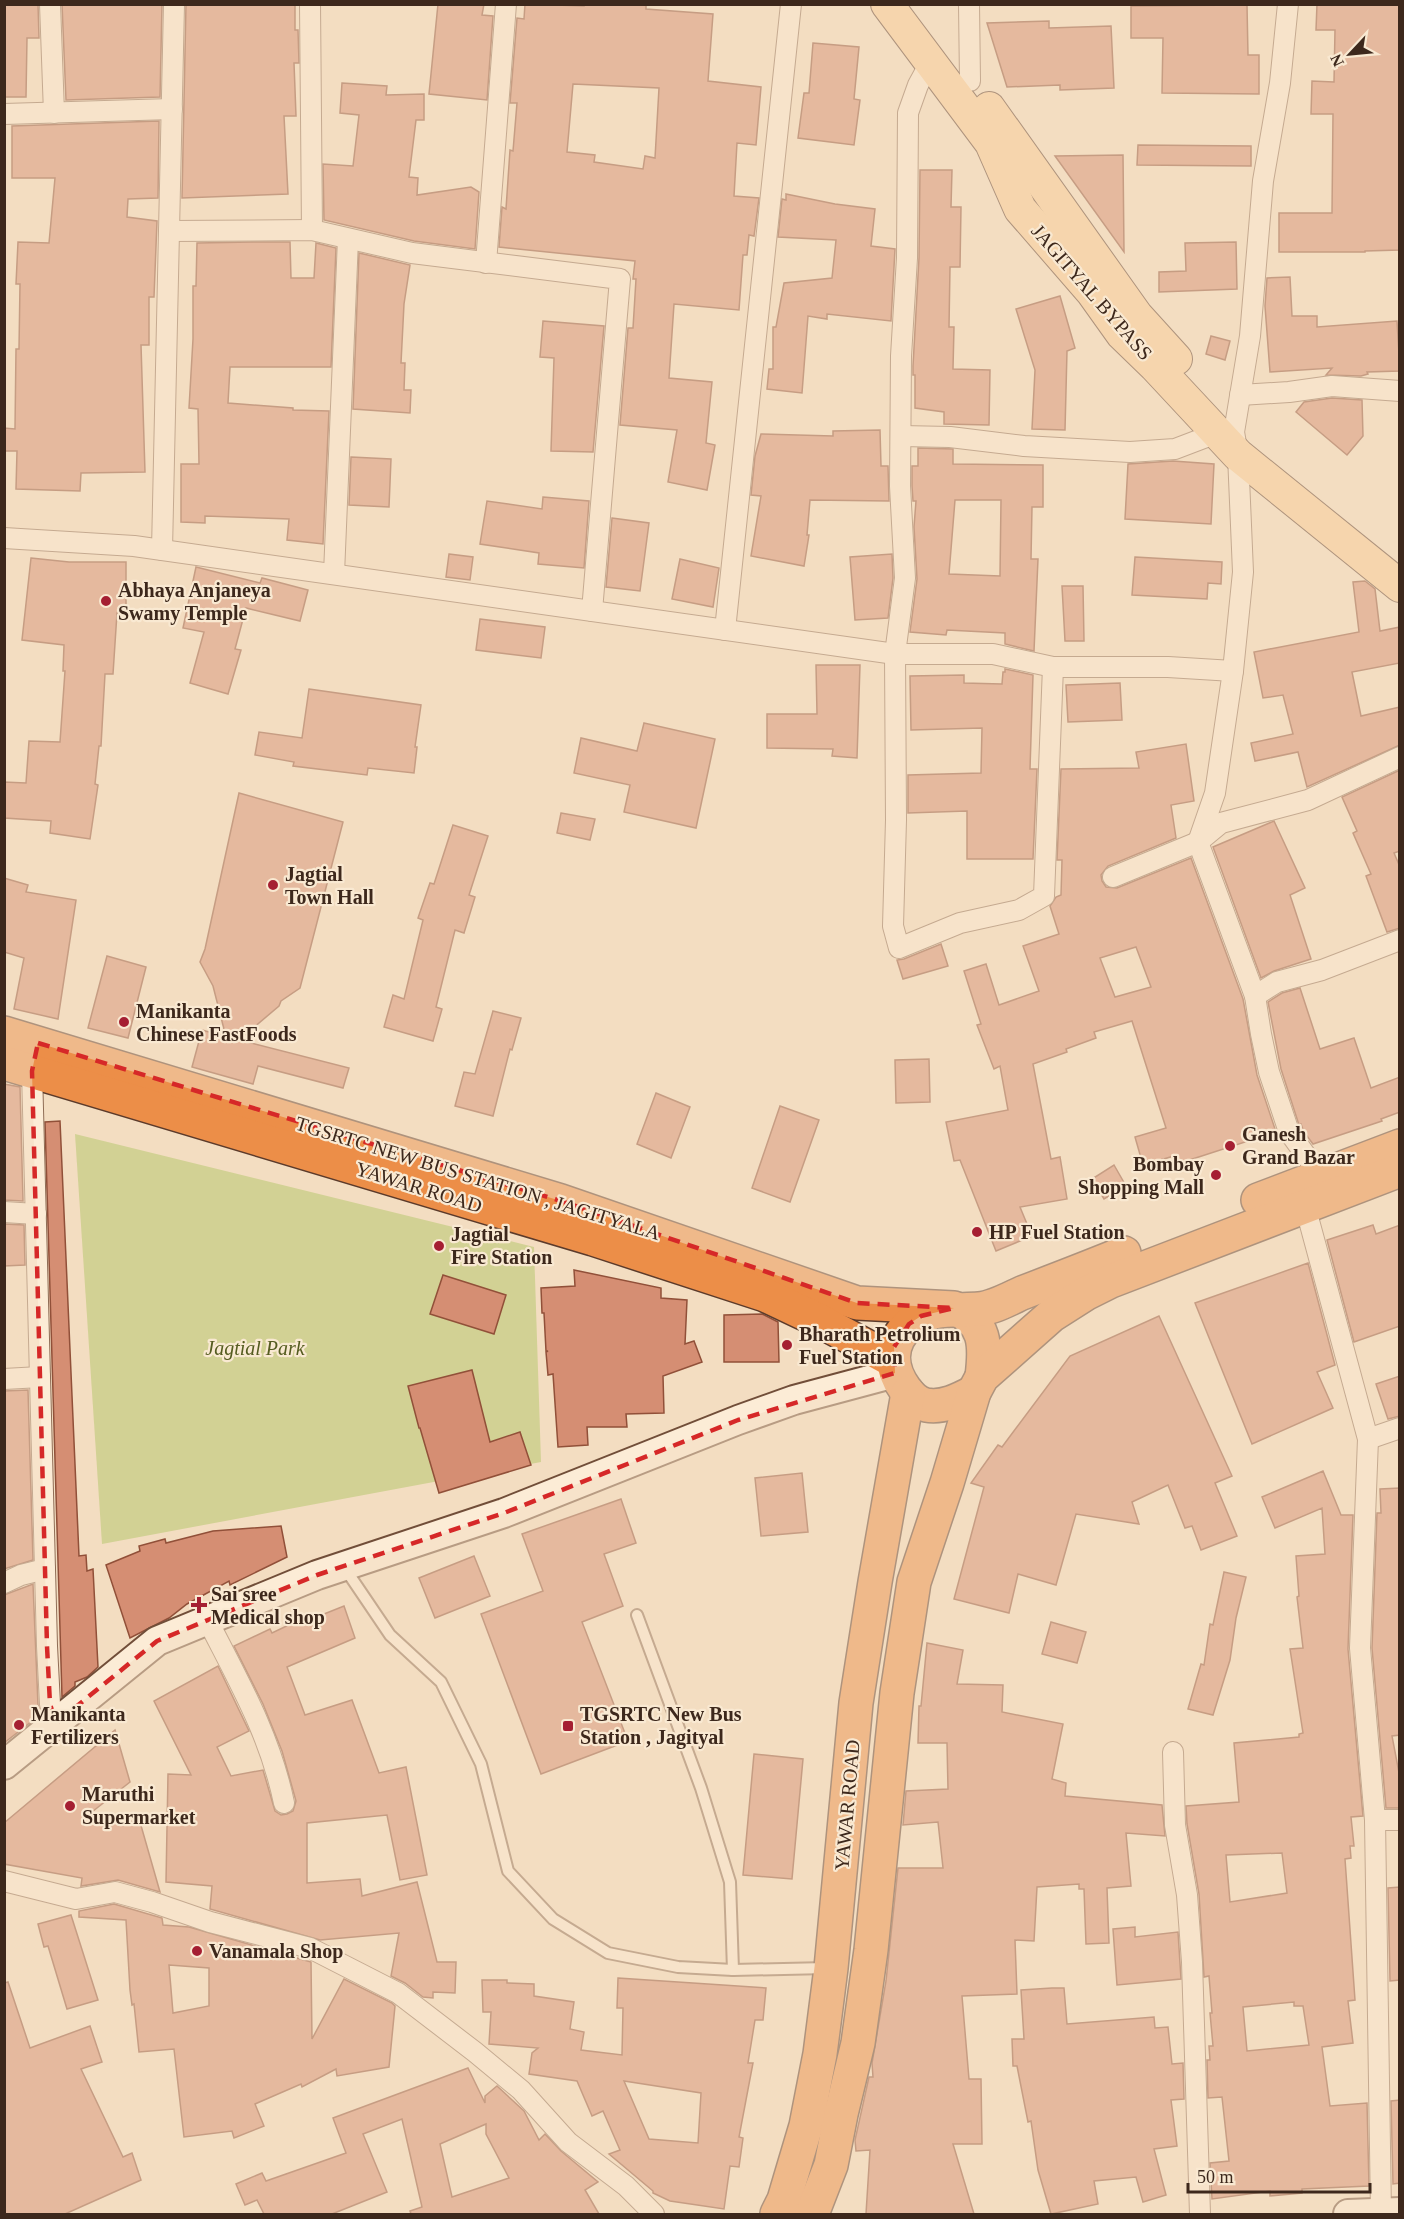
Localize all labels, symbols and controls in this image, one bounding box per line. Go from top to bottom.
north arrow [1320,24,1380,84]
text: N [1327,51,1347,69]
street label: JAGITYAL BYPASS [1027,220,1157,364]
place label: Abhaya Anjaneya Swamy Temple [118,579,271,625]
marker: Abhaya Anjaneya Swamy Temple [99,594,113,608]
place label: Jagtial Town Hall [285,863,374,908]
marker: Jagtial Town Hall [266,878,280,892]
place label: Manikanta Chinese FastFoods [136,1000,297,1045]
marker: Manikanta Chinese FastFoods [117,1015,131,1029]
street label: TGSRTC NEW BUS STATION , JAGITYALA [293,1112,664,1244]
place label: Ganesh Grand Bazar [1242,1123,1355,1168]
marker: Ganesh Grand Bazar [1223,1139,1237,1153]
place label: Bombay Shopping Mall [1078,1153,1204,1199]
street label: YAWAR ROAD [353,1157,485,1217]
marker: Bombay Shopping Mall [1209,1168,1223,1182]
place label: HP Fuel Station [989,1221,1125,1243]
place label: Jagtial Fire Station [451,1223,552,1268]
marker: HP Fuel Station [970,1225,984,1239]
marker: Jagtial Fire Station [432,1239,446,1253]
place label: Bharath Petrolium Fuel Station [799,1323,961,1368]
park label: Jagtial Park [205,1337,306,1360]
marker: Bharath Petrolium Fuel Station [780,1338,794,1352]
place label: Sai sree Medical shop [211,1583,325,1629]
marker: Sai sree Medical shop [192,1598,206,1612]
place label: Manikanta Fertilizers [31,1703,125,1748]
place label: TGSRTC New Bus Station , Jagityal [580,1703,742,1749]
marker: Manikanta Fertilizers [12,1718,26,1732]
marker: TGSRTC New Bus Station , Jagityal [561,1719,575,1733]
street label: YAWAR ROAD [830,1739,864,1871]
place label: Maruthi Supermarket [82,1783,196,1829]
marker: Maruthi Supermarket [63,1799,77,1813]
place label: Vanamala Shop [209,1940,343,1963]
marker: Vanamala Shop [190,1944,204,1958]
scale bar [1188,2156,1370,2194]
text: 50 m [1197,2167,1234,2187]

